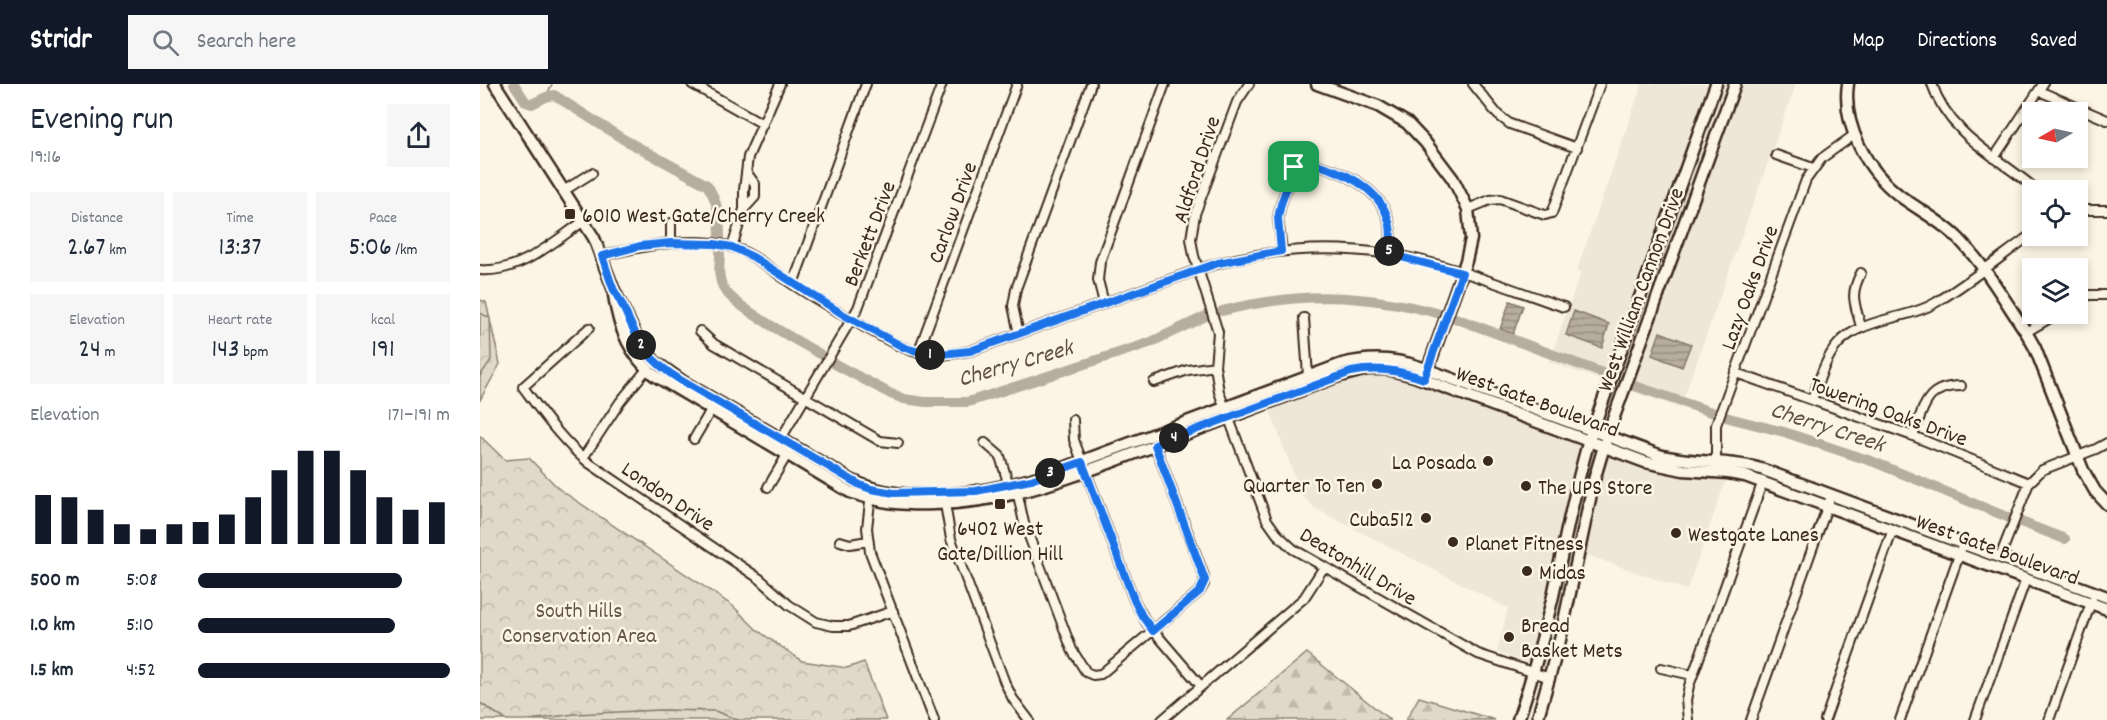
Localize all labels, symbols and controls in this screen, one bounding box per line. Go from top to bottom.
search box [128,15,548,69]
text: Stridr [30,22,92,62]
icon: search [149,26,182,59]
text: Search here [197,27,296,58]
text: Map [1853,27,1884,57]
text: Directions [1917,27,1997,57]
text: Saved [2030,27,2077,57]
text: Evening run [30,98,174,145]
north arrow [2022,102,2088,168]
map controls [2022,102,2088,324]
button: share [387,104,450,167]
street label: Aldford Drive [1166,113,1230,228]
pin [1268,141,1319,192]
text: 19:16 [30,144,61,172]
icon: arrive [1277,150,1310,183]
street label: Carlow Drive [922,158,987,268]
street label: Berkett Drive [837,177,906,291]
button: locate [2022,180,2088,246]
street label: West William Cannon Drive [1591,184,1694,397]
place label: 6010 West Gate/Cherry Creek [582,202,825,233]
text: Distance [71,207,123,230]
text: Time [226,207,254,230]
text: Pace [369,207,397,230]
marker: 6010 West Gate/Cherry Creek [563,207,577,221]
street label: Lazy Oaks Drive [1714,222,1788,355]
text: 2.67 [67,230,106,267]
text: 13:37 [218,230,262,267]
text: 5:06 [348,230,392,267]
pin: 5 [1374,236,1404,266]
text: km [106,239,127,262]
text: /km [392,239,418,262]
text: 5 [1385,239,1393,262]
button: layers [2022,258,2088,324]
text: Elevation [69,309,125,332]
text: Heart rate [208,309,272,332]
text: kcal [371,309,395,332]
pin: 2 [626,330,656,360]
text: 24 [79,332,101,369]
text: 143 [212,332,240,369]
text: 191 [371,332,395,369]
water label: Cherry Creek [954,332,1079,398]
text: 2 [638,333,645,356]
pin: 1 [915,340,945,370]
text: m [101,341,115,364]
text: bpm [240,341,269,364]
text: 1 [928,343,932,366]
street label: West Gate Boulevard [1451,359,1623,447]
street label: Towering Oaks Drive [1804,370,1971,456]
water label: Cherry Creek [1766,394,1891,464]
text: Elevation [30,402,100,430]
text: 171–191 m [387,402,450,430]
pin: 4 [1159,423,1189,453]
text: 4 [1171,426,1177,449]
place label: La Posada [1392,449,1477,480]
marker: La Posada [1481,454,1495,468]
street label: London Drive [614,455,720,541]
pin: 3 [1035,458,1065,488]
text: 3 [1046,461,1054,484]
place label: Quarter To Ten [1243,472,1365,503]
place label: The UPS Store [1538,474,1652,505]
marker: Quarter To Ten [1370,477,1384,491]
marker: The UPS Store [1519,479,1533,493]
marker: 6402 West Gate/Dillion Hill [993,497,1007,511]
place label: Cuba512 [1349,506,1414,537]
street label: West Gate Boulevard [1911,507,2083,595]
marker: Cuba512 [1419,511,1433,525]
place label: 6402 West Gate/Dillion Hill [937,515,1063,571]
street label: Deatonhill Drive [1293,521,1422,615]
place label: Westgate Lanes [1688,521,1819,552]
marker: Westgate Lanes [1669,526,1683,540]
place label: Planet Fitness [1465,530,1584,561]
marker: Planet Fitness [1446,535,1460,549]
place label: Midas [1539,559,1586,590]
marker: Midas [1520,564,1534,578]
text: 500 m [30,567,79,595]
text: 5:08 [126,567,158,595]
park label: South Hills Conservation Area [502,597,657,653]
text: 1.0 km [30,612,75,640]
text: 5:10 [126,612,154,640]
place label: Bread Basket Mets [1521,612,1623,668]
marker: Bread Basket Mets [1502,630,1516,644]
text: 1.5 km [30,657,73,685]
text: 4:52 [126,657,156,685]

